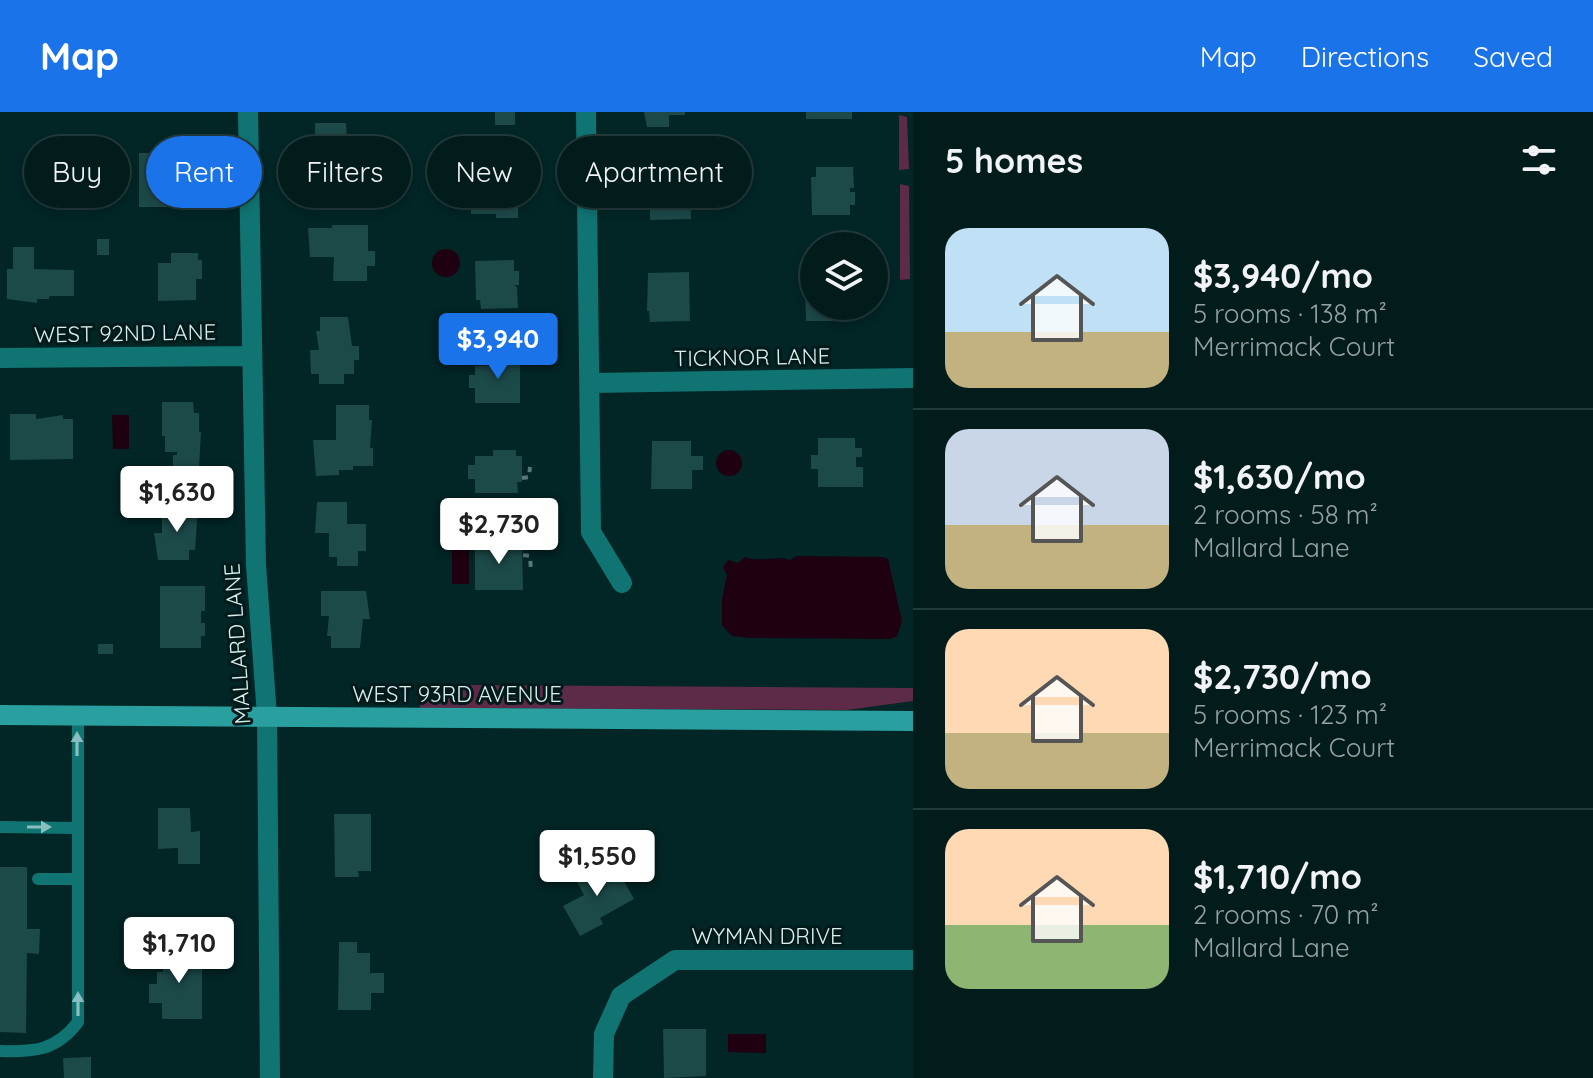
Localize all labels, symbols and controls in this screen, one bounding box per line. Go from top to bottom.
text: Map [40,32,119,80]
text: Map [1200,39,1257,74]
text: Directions [1301,39,1429,74]
text: Saved [1473,39,1553,74]
chip: Buy [24,136,130,208]
chip: Rent [146,136,262,208]
chip: Filters [278,136,411,208]
chip: New [427,136,541,208]
chip: Apartment [557,136,752,208]
icon: filters [1517,138,1561,182]
text: 5 homes [945,139,1083,182]
map controls [800,232,888,320]
button: layers [800,232,888,320]
text: $3,940/mo [1193,254,1373,297]
icon: home [1009,260,1105,356]
text: 5 rooms · 138 m² [1193,297,1387,330]
pin: $3,940 [433,313,563,381]
street label: WEST 92ND LANE [34,317,216,349]
text: $3,940 [457,322,539,355]
text: Merrimack Court [1193,330,1395,363]
street label: TICKNOR LANE [674,342,830,372]
text: $1,630/mo [1193,455,1366,498]
icon: home [1009,461,1105,557]
pin: $1,630 [112,466,242,534]
text: $1,630 [138,475,216,508]
pin: $2,730 [434,498,564,566]
text: 2 rooms · 58 m² [1193,498,1378,531]
text: $2,730 [458,507,540,540]
text: Mallard Lane [1193,531,1350,564]
street label: MALLARD LANE [217,563,257,725]
text: $2,730/mo [1193,655,1372,698]
icon: home [1009,661,1105,757]
street label: WEST 93RD AVENUE [352,680,562,708]
text: 5 rooms · 123 m² [1193,698,1387,731]
one-way arrow [71,731,84,756]
text: Merrimack Court [1193,731,1395,764]
one-way arrow [27,821,52,834]
pin: $1,550 [532,830,662,898]
text: $1,550 [558,839,636,872]
text: $1,710/mo [1193,855,1362,898]
icon: home [1009,861,1105,957]
text: 2 rooms · 70 m² [1193,898,1378,931]
pin: $1,710 [114,917,244,985]
street label: WYMAN DRIVE [691,922,843,950]
text: $1,710 [142,926,216,959]
text: Mallard Lane [1193,931,1350,964]
one-way arrow [72,991,84,1016]

